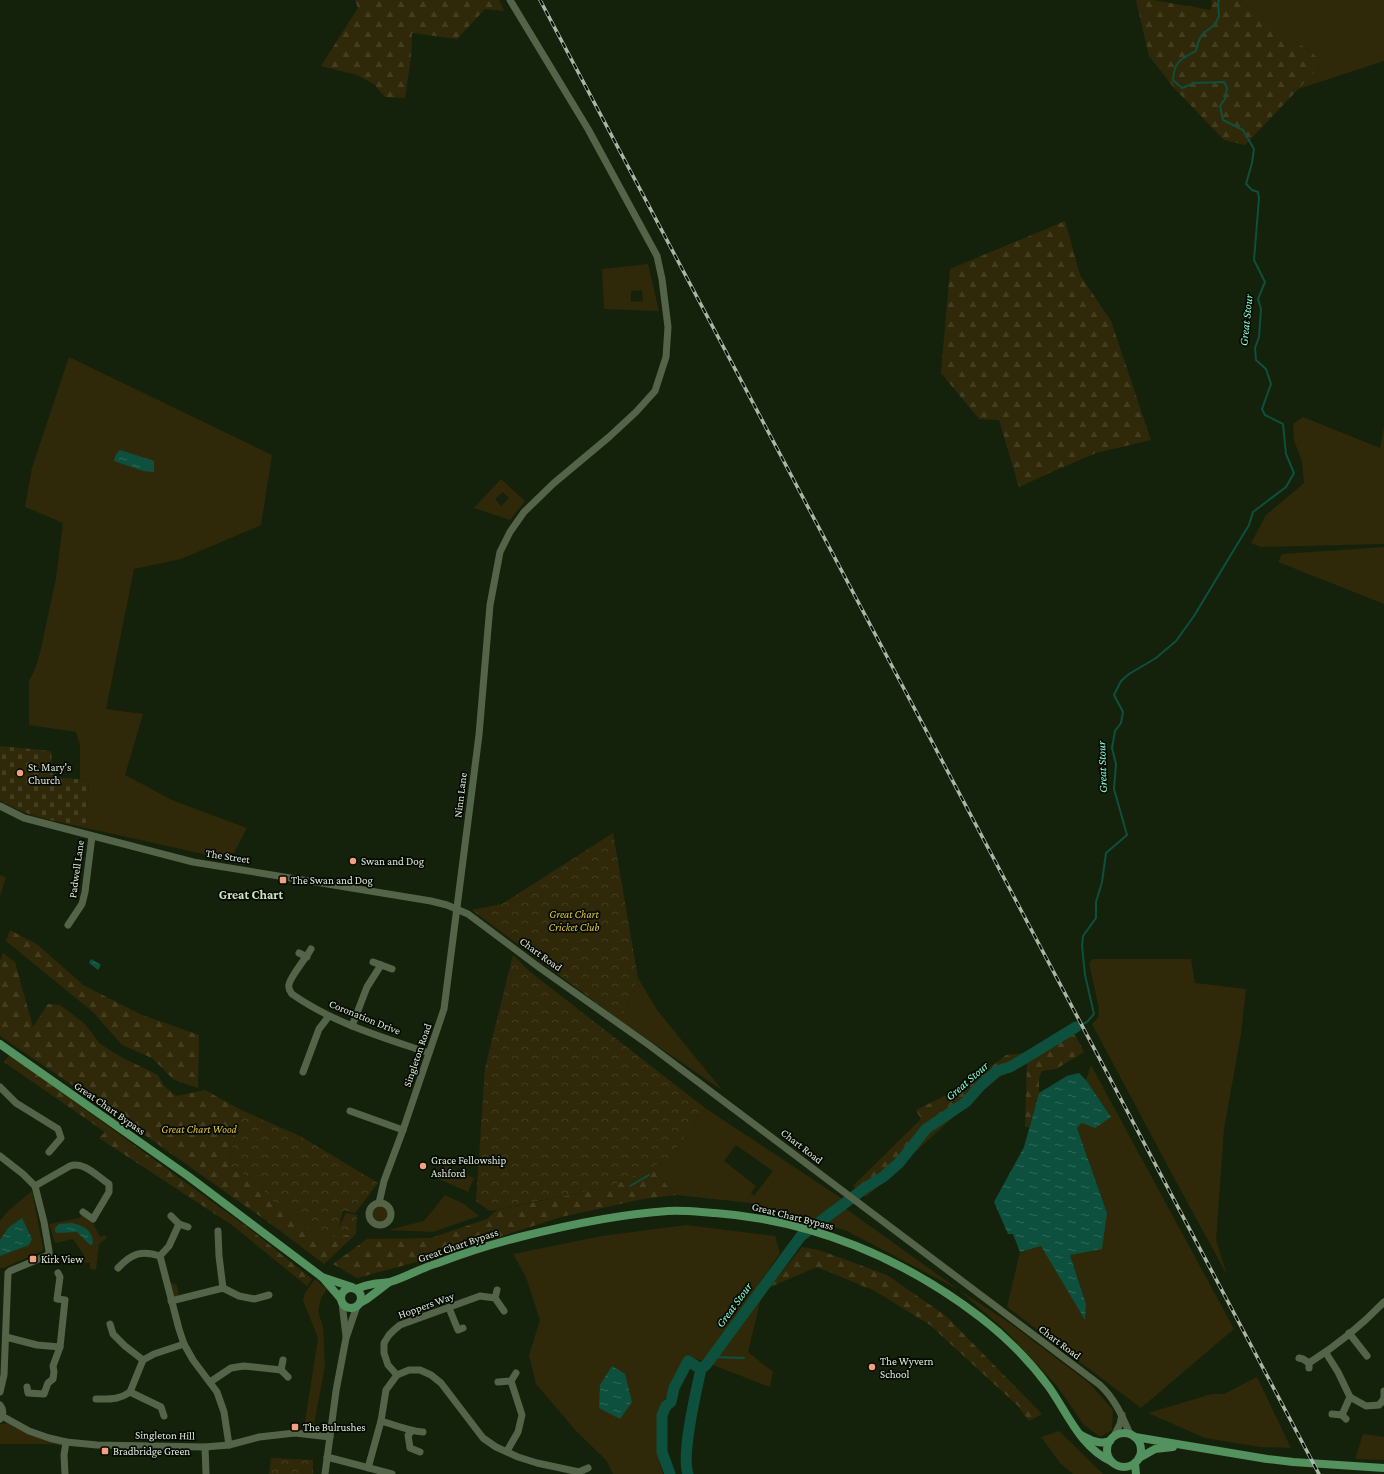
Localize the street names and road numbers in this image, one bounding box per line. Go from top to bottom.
street label: Ninn Lane [451,772,469,818]
street label: Padwell Lane [66,839,86,899]
street label: The Street [205,847,251,865]
street label: Chart Road [517,935,565,973]
street label: Coronation Drive [328,997,403,1037]
street label: Singleton Road [401,1022,434,1089]
street label: Great Chart Bypass [72,1079,148,1138]
street label: Chart Road [779,1126,825,1166]
street label: Great Chart Bypass [751,1200,835,1233]
street label: Great Chart Bypass [416,1226,500,1265]
street label: Hoppers Way [396,1289,457,1322]
street label: Chart Road [1037,1322,1084,1362]
street label: Singleton Hill [135,1428,195,1443]

